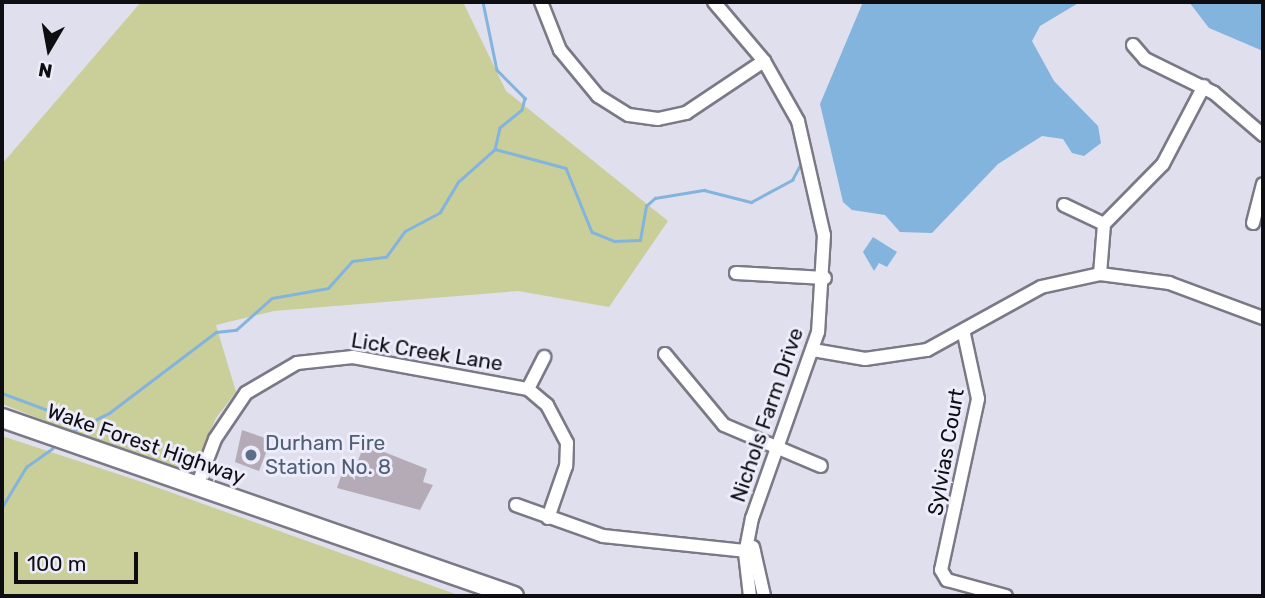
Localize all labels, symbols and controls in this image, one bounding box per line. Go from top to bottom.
north arrow [14,14,84,84]
text: N [37,58,54,83]
street label: Nichols Farm Drive [725,325,809,505]
street label: Lick Creek Lane [349,328,505,376]
street label: Sylvias Court [922,386,970,518]
street label: Wake Forest Highway [44,398,248,490]
place label: Durham Fire Station No. 8 [265,430,391,480]
marker: Durham Fire Station No. 8 [243,447,259,463]
scale bar [18,538,142,582]
text: 100 m [27,551,86,576]

